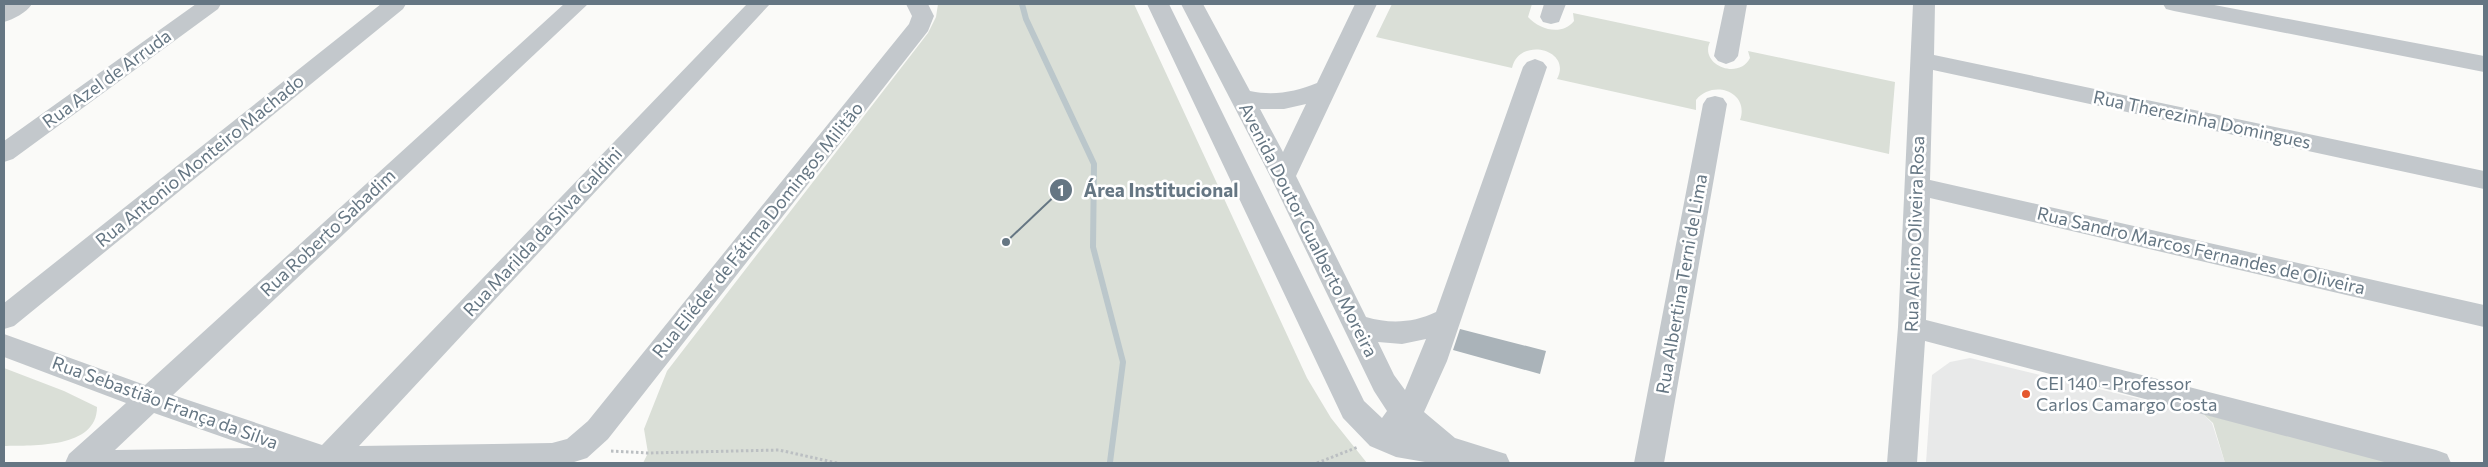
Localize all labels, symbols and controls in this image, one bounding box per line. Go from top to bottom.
street label: Rua Azel de Arruda [38,24,175,132]
street label: Rua Antonio Monteiro Machado [91,69,308,251]
street label: Rua Therezinha Domingues [2091,85,2313,153]
street label: Rua Eliéder de Fátima Domingos Militão [647,97,867,362]
street label: Avenida Doutor Gualberto Moreira [1235,99,1383,360]
street label: Rua Alcino Oliveira Rosa [1900,135,1928,332]
street label: Rua Marilda da Silva Galdini [458,142,626,320]
street label: Rua Roberto Sabadim [255,164,399,301]
street label: Rua Albertina Terni de Lima [1651,172,1711,396]
callout: Área Institucional [1049,173,1249,207]
text: Área Institucional [1084,178,1238,201]
text: 1 [1058,181,1064,199]
street label: Rua Sandro Marcos Fernandes de Oliveira [2035,202,2367,299]
street label: Rua Sebastião França da Silva [49,351,281,453]
place label: CEI 140 - Professor Carlos Camargo Costa [2036,372,2217,415]
marker: CEI 140 - Professor Carlos Camargo Costa [2020,388,2032,400]

